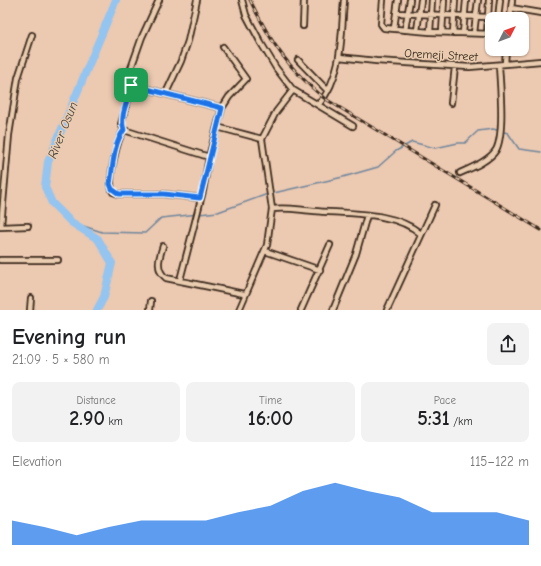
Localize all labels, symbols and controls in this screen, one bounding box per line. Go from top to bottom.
north arrow [485,12,529,56]
map controls [485,12,529,56]
street label: Oremeji Street [404,46,479,64]
pin [114,68,148,102]
icon: arrive [120,74,142,96]
water label: River Osun [44,100,81,161]
button: share [487,323,529,365]
text: Evening run [12,324,126,350]
text: 21:09 · 5 × 580 m [12,352,109,367]
text: Distance [76,394,116,407]
text: Time [259,394,282,407]
text: Pace [434,394,456,407]
text: 2.90 [69,407,105,430]
text: 16:00 [248,407,293,430]
text: 5:31 [417,407,450,430]
text: km [105,415,123,428]
text: /km [450,415,473,428]
text: Elevation [12,454,62,469]
text: 115–122 m [470,454,529,469]

